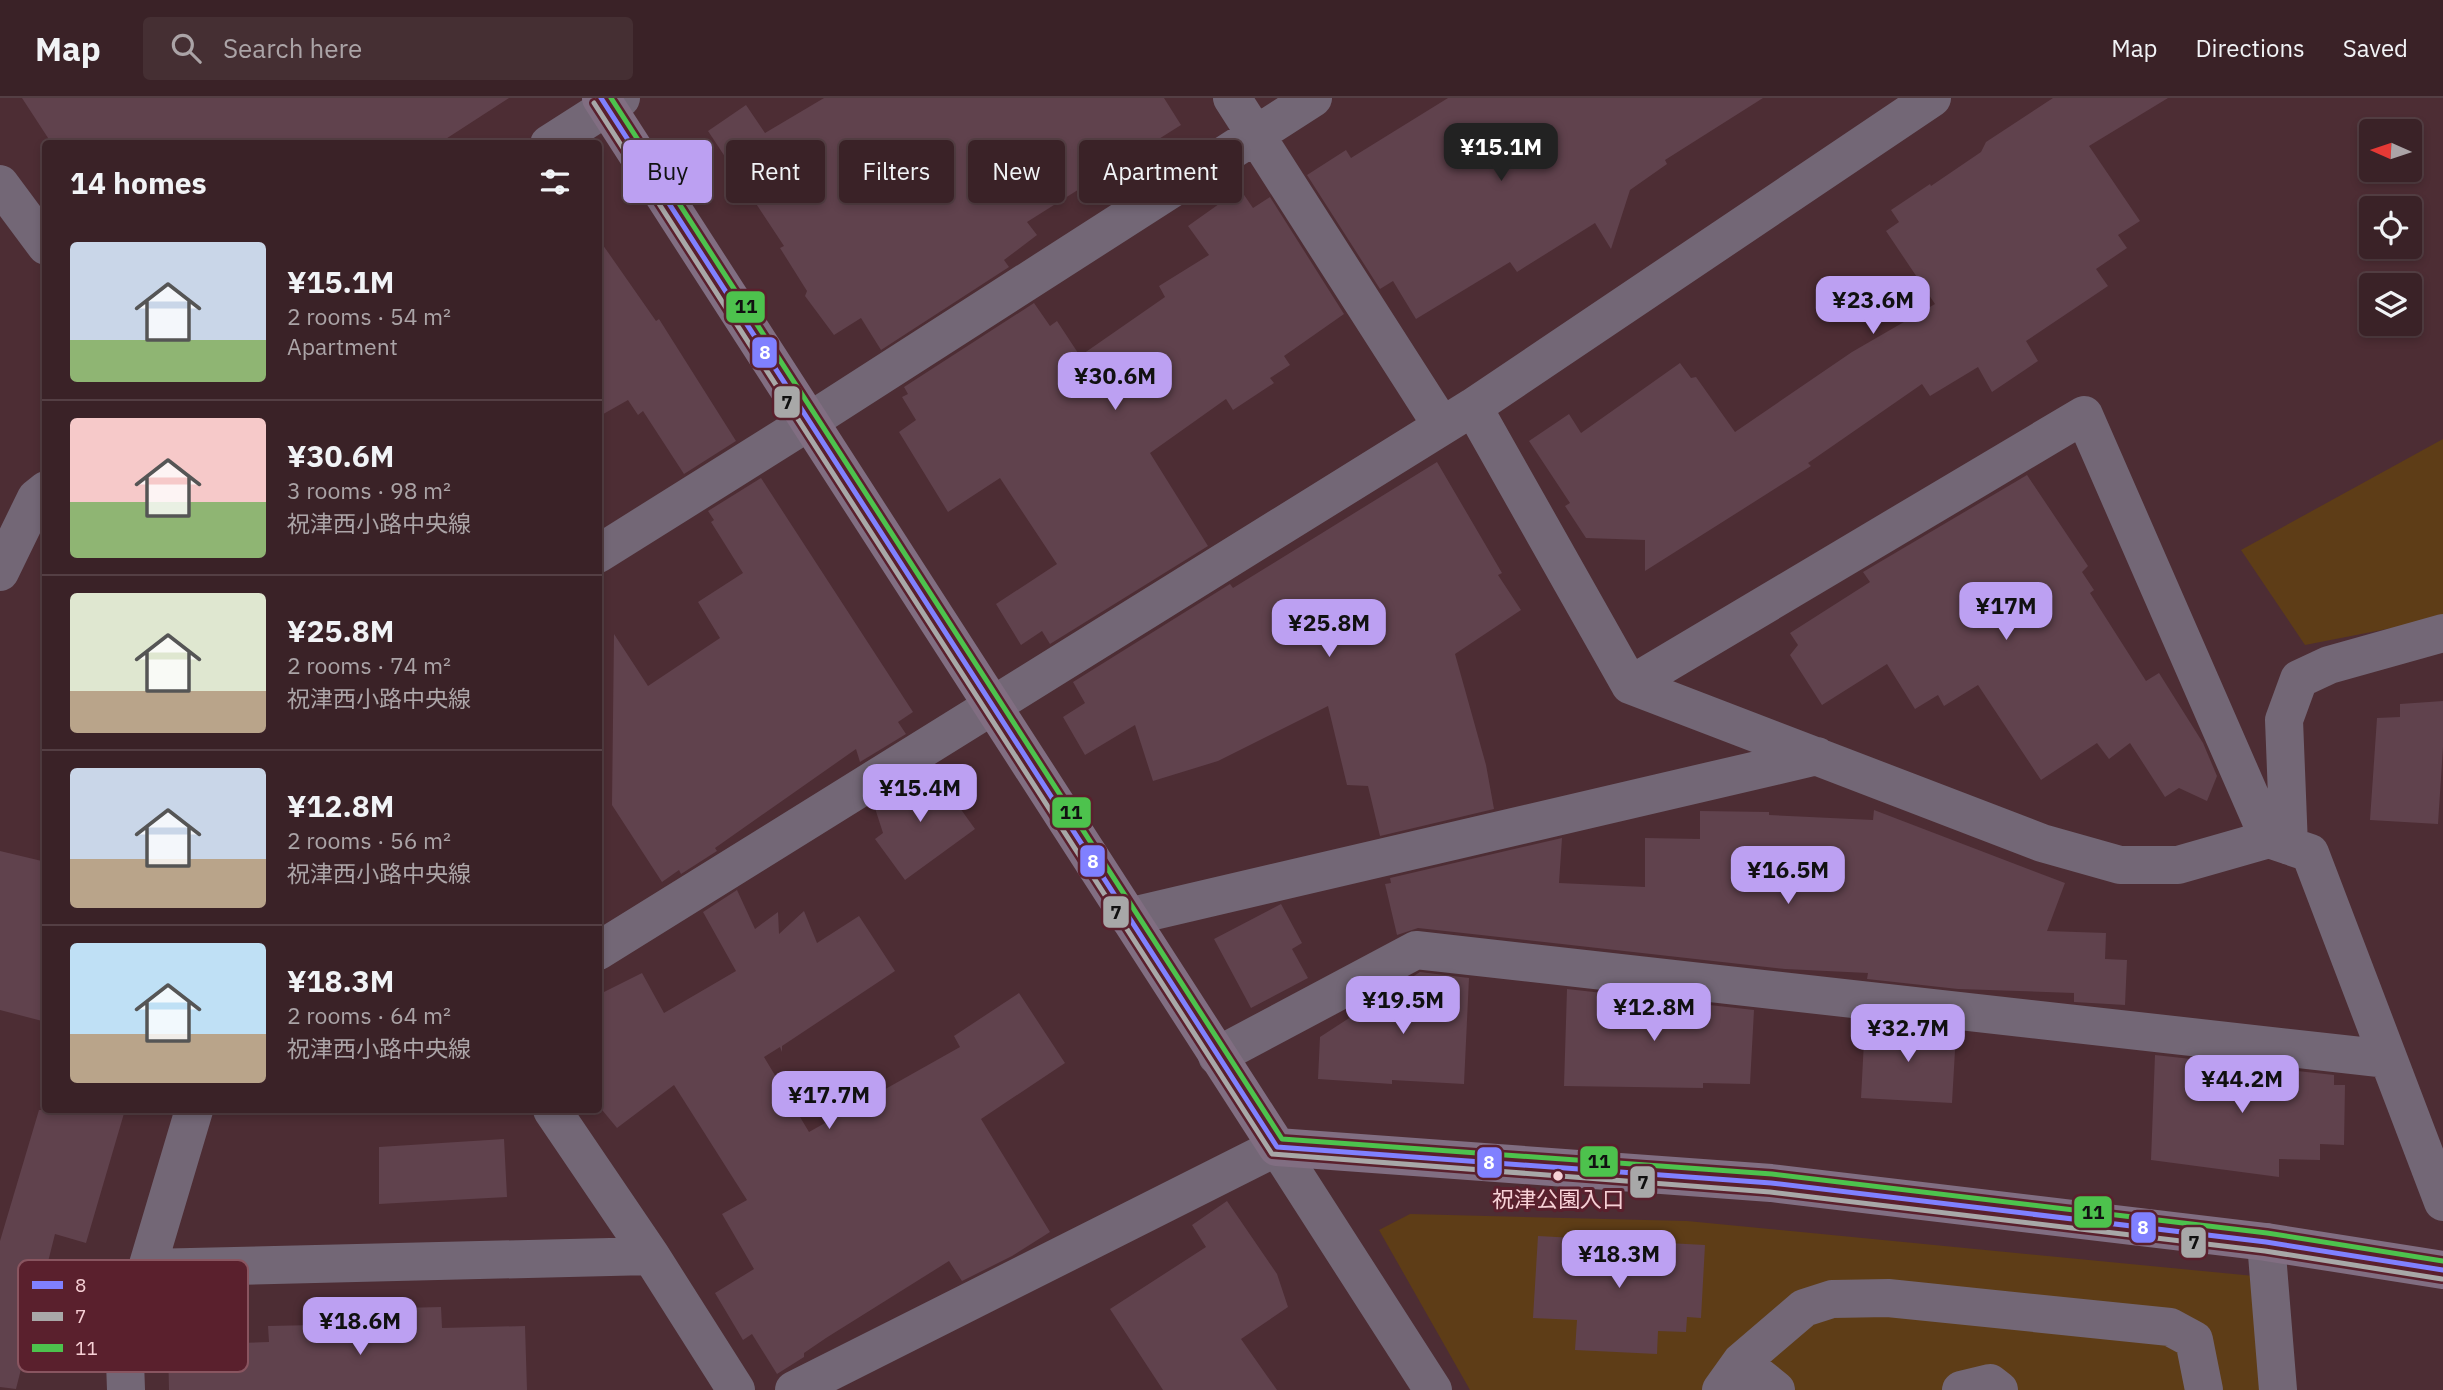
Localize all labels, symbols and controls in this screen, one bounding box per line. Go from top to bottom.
search box [143,17,633,80]
text: Map [35,27,101,70]
icon: search [167,29,205,67]
text: Search here [223,31,362,65]
text: Map [2111,32,2157,64]
text: Directions [2195,32,2305,64]
text: Saved [2343,32,2408,64]
north arrow [2359,119,2422,182]
map controls [2359,119,2422,336]
pin: ¥15.1M [1444,123,1558,183]
text: ¥15.1M [1460,131,1542,161]
chip: Buy [623,140,712,203]
chip: Rent [726,140,825,203]
chip: Filters [839,140,954,203]
chip: New [968,140,1065,203]
chip: Apartment [1079,140,1242,203]
text: 14 homes [70,163,207,202]
icon: filters [536,163,574,201]
button: locate [2359,196,2422,259]
text: ¥15.1M [287,262,394,301]
icon: home [126,270,210,354]
button: layers [2359,273,2422,336]
pin: ¥23.6M [1816,276,1930,336]
text: ¥23.6M [1832,284,1914,314]
line badge: 11 [725,290,766,324]
text: 11 [735,294,758,318]
text: 2 rooms · 54 m² [287,301,451,331]
text: Apartment [287,331,398,361]
line badge: 8 [751,336,778,369]
text: 8 [759,340,771,364]
pin: ¥30.6M [1058,352,1172,412]
text: ¥30.6M [1074,360,1156,390]
line badge: 7 [773,385,801,419]
text: 7 [781,390,793,414]
text: ¥30.6M [287,436,394,475]
icon: home [126,446,210,530]
text: 3 rooms · 98 m² [287,475,451,505]
text: 祝津西小路中央線 [287,508,471,538]
pin: ¥17M [1965,582,2047,642]
text: ¥17M [1975,590,2037,620]
pin: ¥25.8M [1272,600,1386,659]
text: ¥25.8M [1288,607,1370,637]
text: ¥25.8M [287,611,394,650]
icon: home [126,621,210,705]
text: 2 rooms · 74 m² [287,650,451,680]
text: 祝津西小路中央線 [287,683,471,713]
pin: ¥15.4M [863,764,977,824]
text: ¥15.4M [879,772,961,802]
text: ¥12.8M [287,786,394,825]
icon: home [126,796,210,880]
line badge: 11 [1051,796,1092,829]
text: 11 [1060,800,1083,824]
text: 2 rooms · 56 m² [287,825,451,855]
line badge: 8 [1079,844,1106,878]
pin: ¥16.5M [1731,846,1845,906]
text: 8 [1087,849,1099,873]
text: ¥16.5M [1747,854,1829,884]
text: 祝津西小路中央線 [287,858,471,888]
line badge: 7 [1102,895,1130,929]
text: 7 [1110,900,1122,924]
text: ¥18.3M [287,961,394,1000]
icon: home [126,971,210,1055]
pin: ¥19.5M [1346,976,1460,1036]
text: ¥19.5M [1362,984,1444,1014]
pin: ¥12.8M [1597,984,1711,1043]
text: ¥12.8M [1613,991,1695,1021]
text: 2 rooms · 64 m² [287,1000,451,1030]
pin: ¥32.7M [1851,1004,1965,1064]
text: ¥32.7M [1867,1012,1949,1042]
text: 祝津西小路中央線 [287,1033,471,1063]
pin: ¥44.2M [2185,1056,2299,1115]
text: ¥44.2M [2201,1063,2283,1093]
pin: ¥17.7M [772,1072,886,1131]
text: ¥17.7M [788,1079,870,1109]
line badge: 11 [1579,1145,1619,1178]
line badge: 8 [1476,1146,1503,1179]
text: 11 [1588,1149,1611,1173]
text: 8 [1483,1150,1495,1174]
line badge: 7 [1629,1165,1656,1199]
marker: 祝津公園入口 [1551,1169,1565,1183]
text: 7 [1637,1170,1649,1194]
place label: 祝津公園入口 [1492,1184,1624,1213]
line badge: 11 [2073,1195,2113,1229]
text: 11 [2082,1200,2105,1224]
line badge: 8 [2130,1211,2157,1244]
text: 8 [2137,1215,2149,1239]
line badge: 7 [2180,1226,2207,1259]
pin: ¥18.3M [1562,1230,1676,1290]
text: 7 [2188,1230,2200,1254]
text: ¥18.3M [1578,1238,1660,1268]
legend [18,1260,248,1372]
text: 8 [75,1273,86,1297]
pin: ¥18.6M [303,1298,417,1357]
text: 7 [75,1304,86,1328]
text: ¥18.6M [319,1305,401,1335]
text: 11 [75,1336,98,1360]

